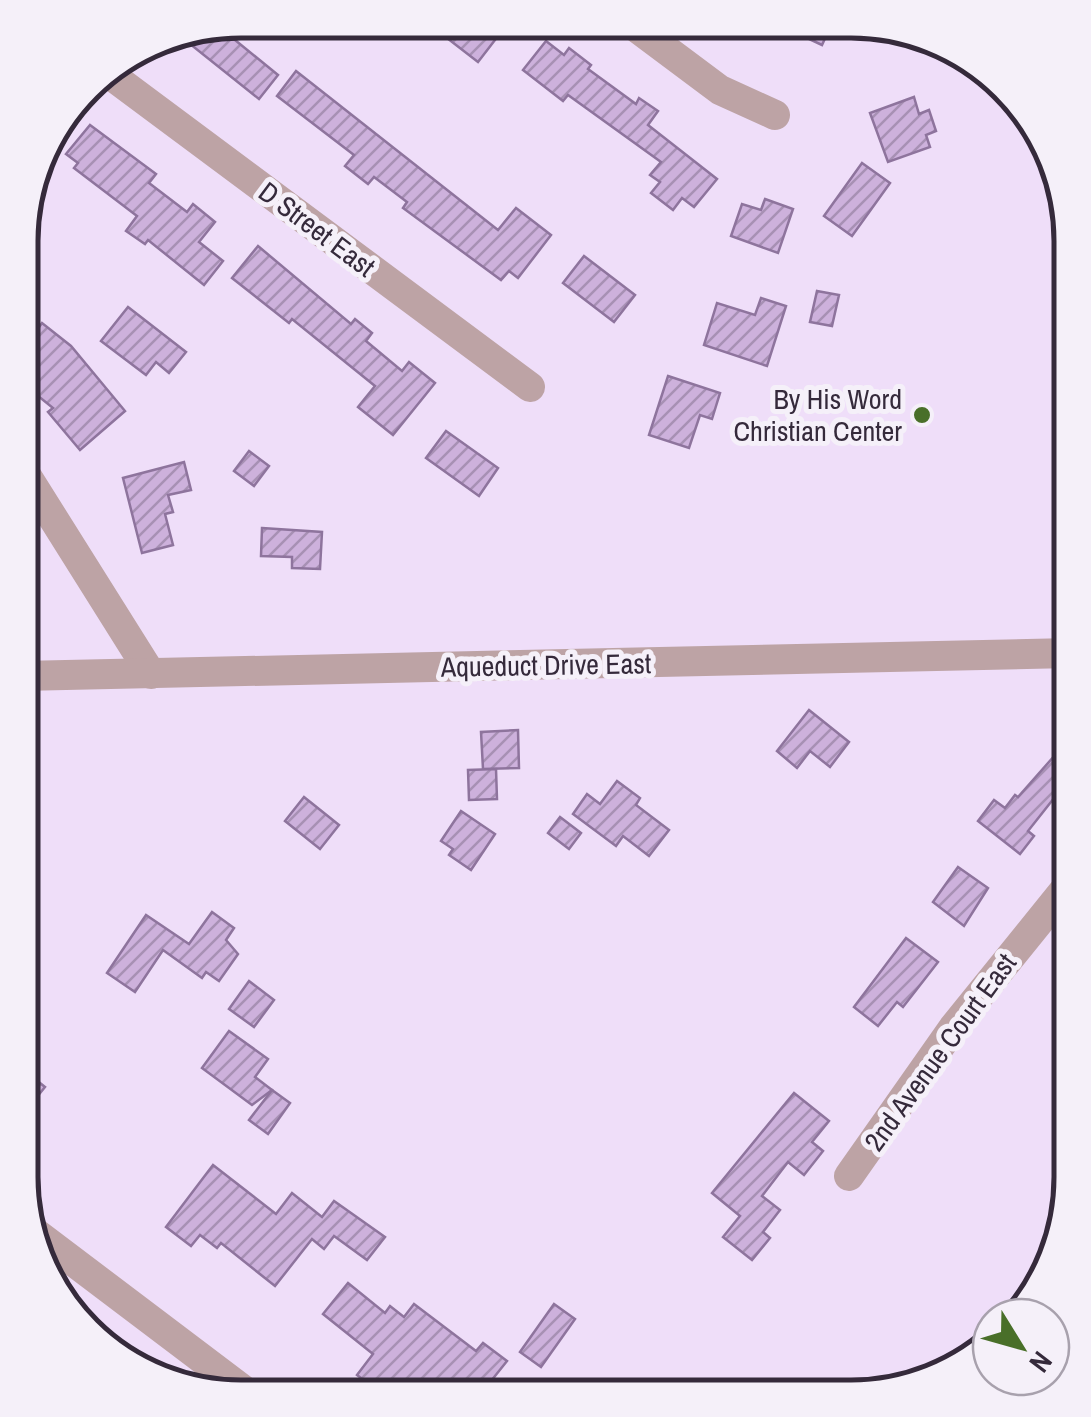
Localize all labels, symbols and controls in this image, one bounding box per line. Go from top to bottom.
street label: D Street East [251,173,383,285]
place label: By His Word Christian Center [734,380,902,450]
marker: By His Word Christian Center [911,404,933,426]
street label: Aqueduct Drive East [439,644,652,686]
street label: 2nd Avenue Court East [855,945,1025,1159]
north arrow [971,1297,1071,1397]
text: N [1021,1344,1061,1380]

